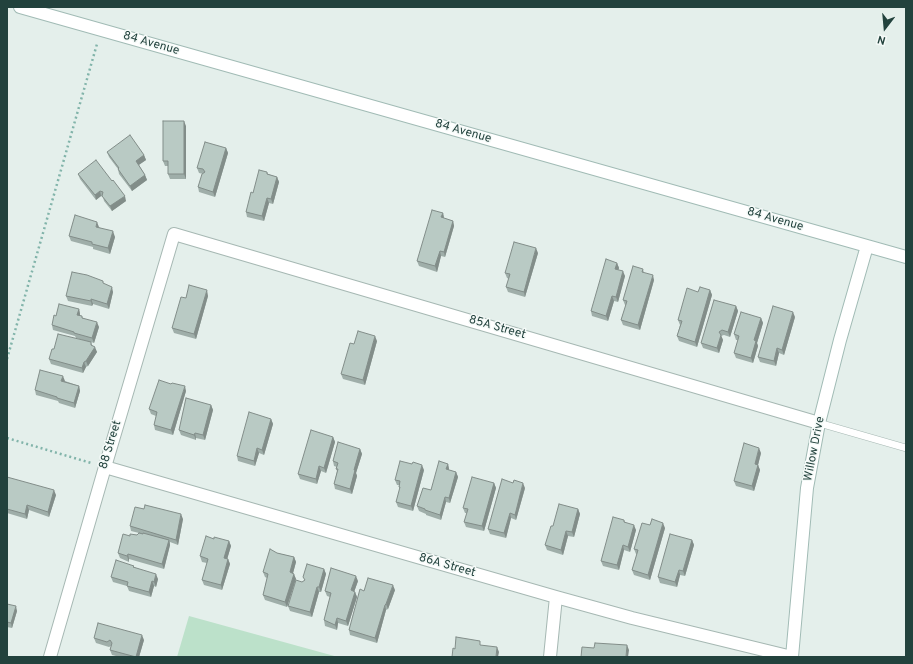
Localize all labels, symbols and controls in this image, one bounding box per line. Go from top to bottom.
north arrow [865,8,905,48]
street label: 84 Avenue [121,29,181,59]
text: N [876,32,887,47]
street label: 84 Avenue [433,117,493,147]
street label: 84 Avenue [745,205,805,235]
street label: 85A Street [467,313,527,343]
street label: Willow Drive [802,415,828,483]
street label: 88 Street [97,419,125,471]
street label: 86A Street [417,551,477,581]

